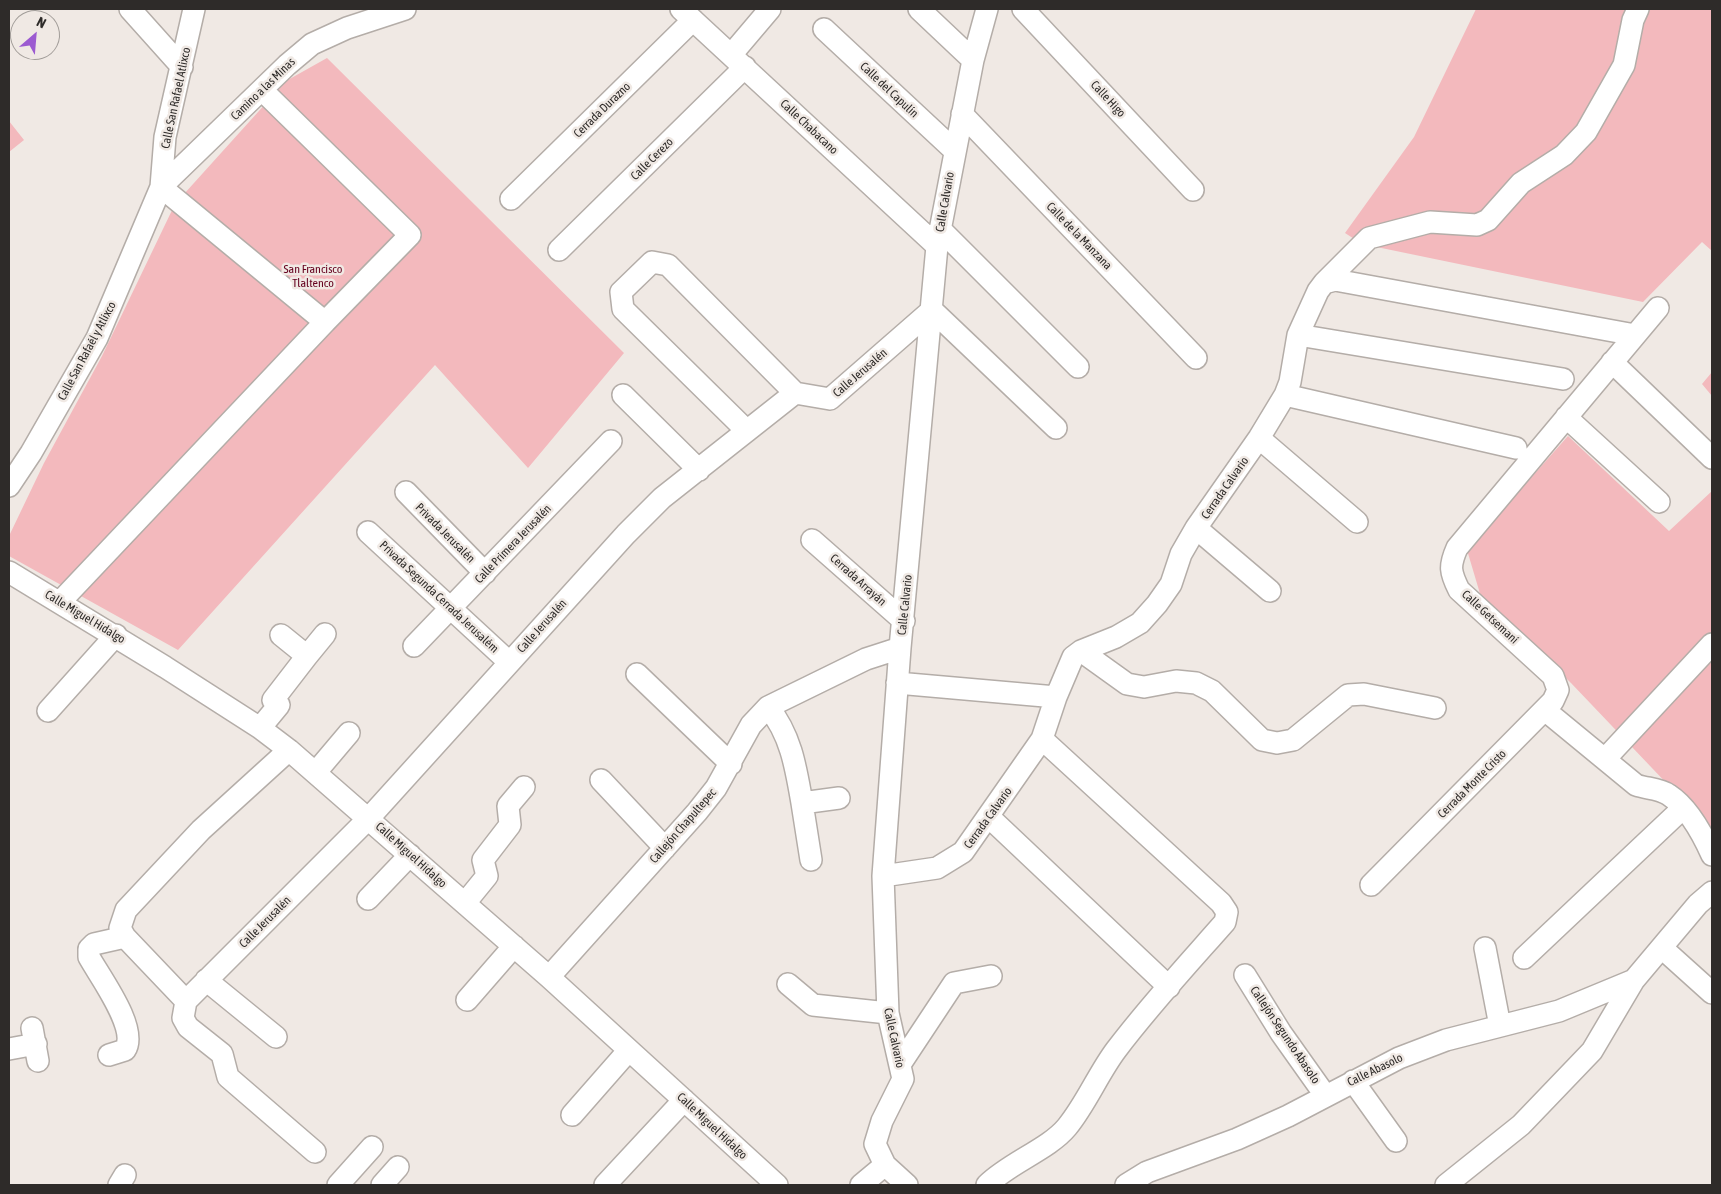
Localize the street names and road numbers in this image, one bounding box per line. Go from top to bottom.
street label: Calle San Rafael Atlixco [158,46,194,150]
street label: Camino a las Minas [228,55,298,123]
street label: Calle del Capulín [857,59,921,121]
street label: Calle Higo [1088,78,1128,120]
street label: Cerrada Durazno [571,79,633,141]
street label: Calle Chabacano [777,97,841,157]
street label: Calle Cerezo [628,135,676,183]
street label: Calle Calvario [933,171,957,233]
street label: Calle de la Manzana [1043,199,1115,273]
street label: Calle San Rafaél y Atlixco [55,299,119,403]
street label: Calle Jerusalén [830,346,890,400]
street label: Cerrada Calvario [1198,454,1252,522]
street label: Privada Jerusalén [412,500,478,566]
street label: Calle Primera Jerusalén [472,502,554,586]
street label: Privada Segunda Cerrada Jerusalém [377,538,501,656]
street label: Cerrada Arrayán [827,551,889,609]
street label: Calle Calvario [895,574,915,636]
street label: Calle Miguel Hidalgo [42,587,128,647]
street label: Calle Getsemaní [1459,587,1521,647]
street label: Calle Jerusalén [514,596,570,656]
street label: Cerrada Monte Cristo [1435,747,1509,821]
street label: Cerrada Calvario [961,784,1015,852]
street label: Callejón Chapultepec [647,786,719,866]
street label: Calle Miguel Hidalgo [372,819,450,891]
street label: Calle Jerusalén [236,893,294,951]
street label: Callejón Segundo Abasolo [1247,984,1323,1086]
street label: Calle Calvario [881,1007,907,1069]
street label: Calle Abasolo [1345,1050,1405,1090]
street label: Calle Miguel Hidalgo [674,1090,750,1162]

